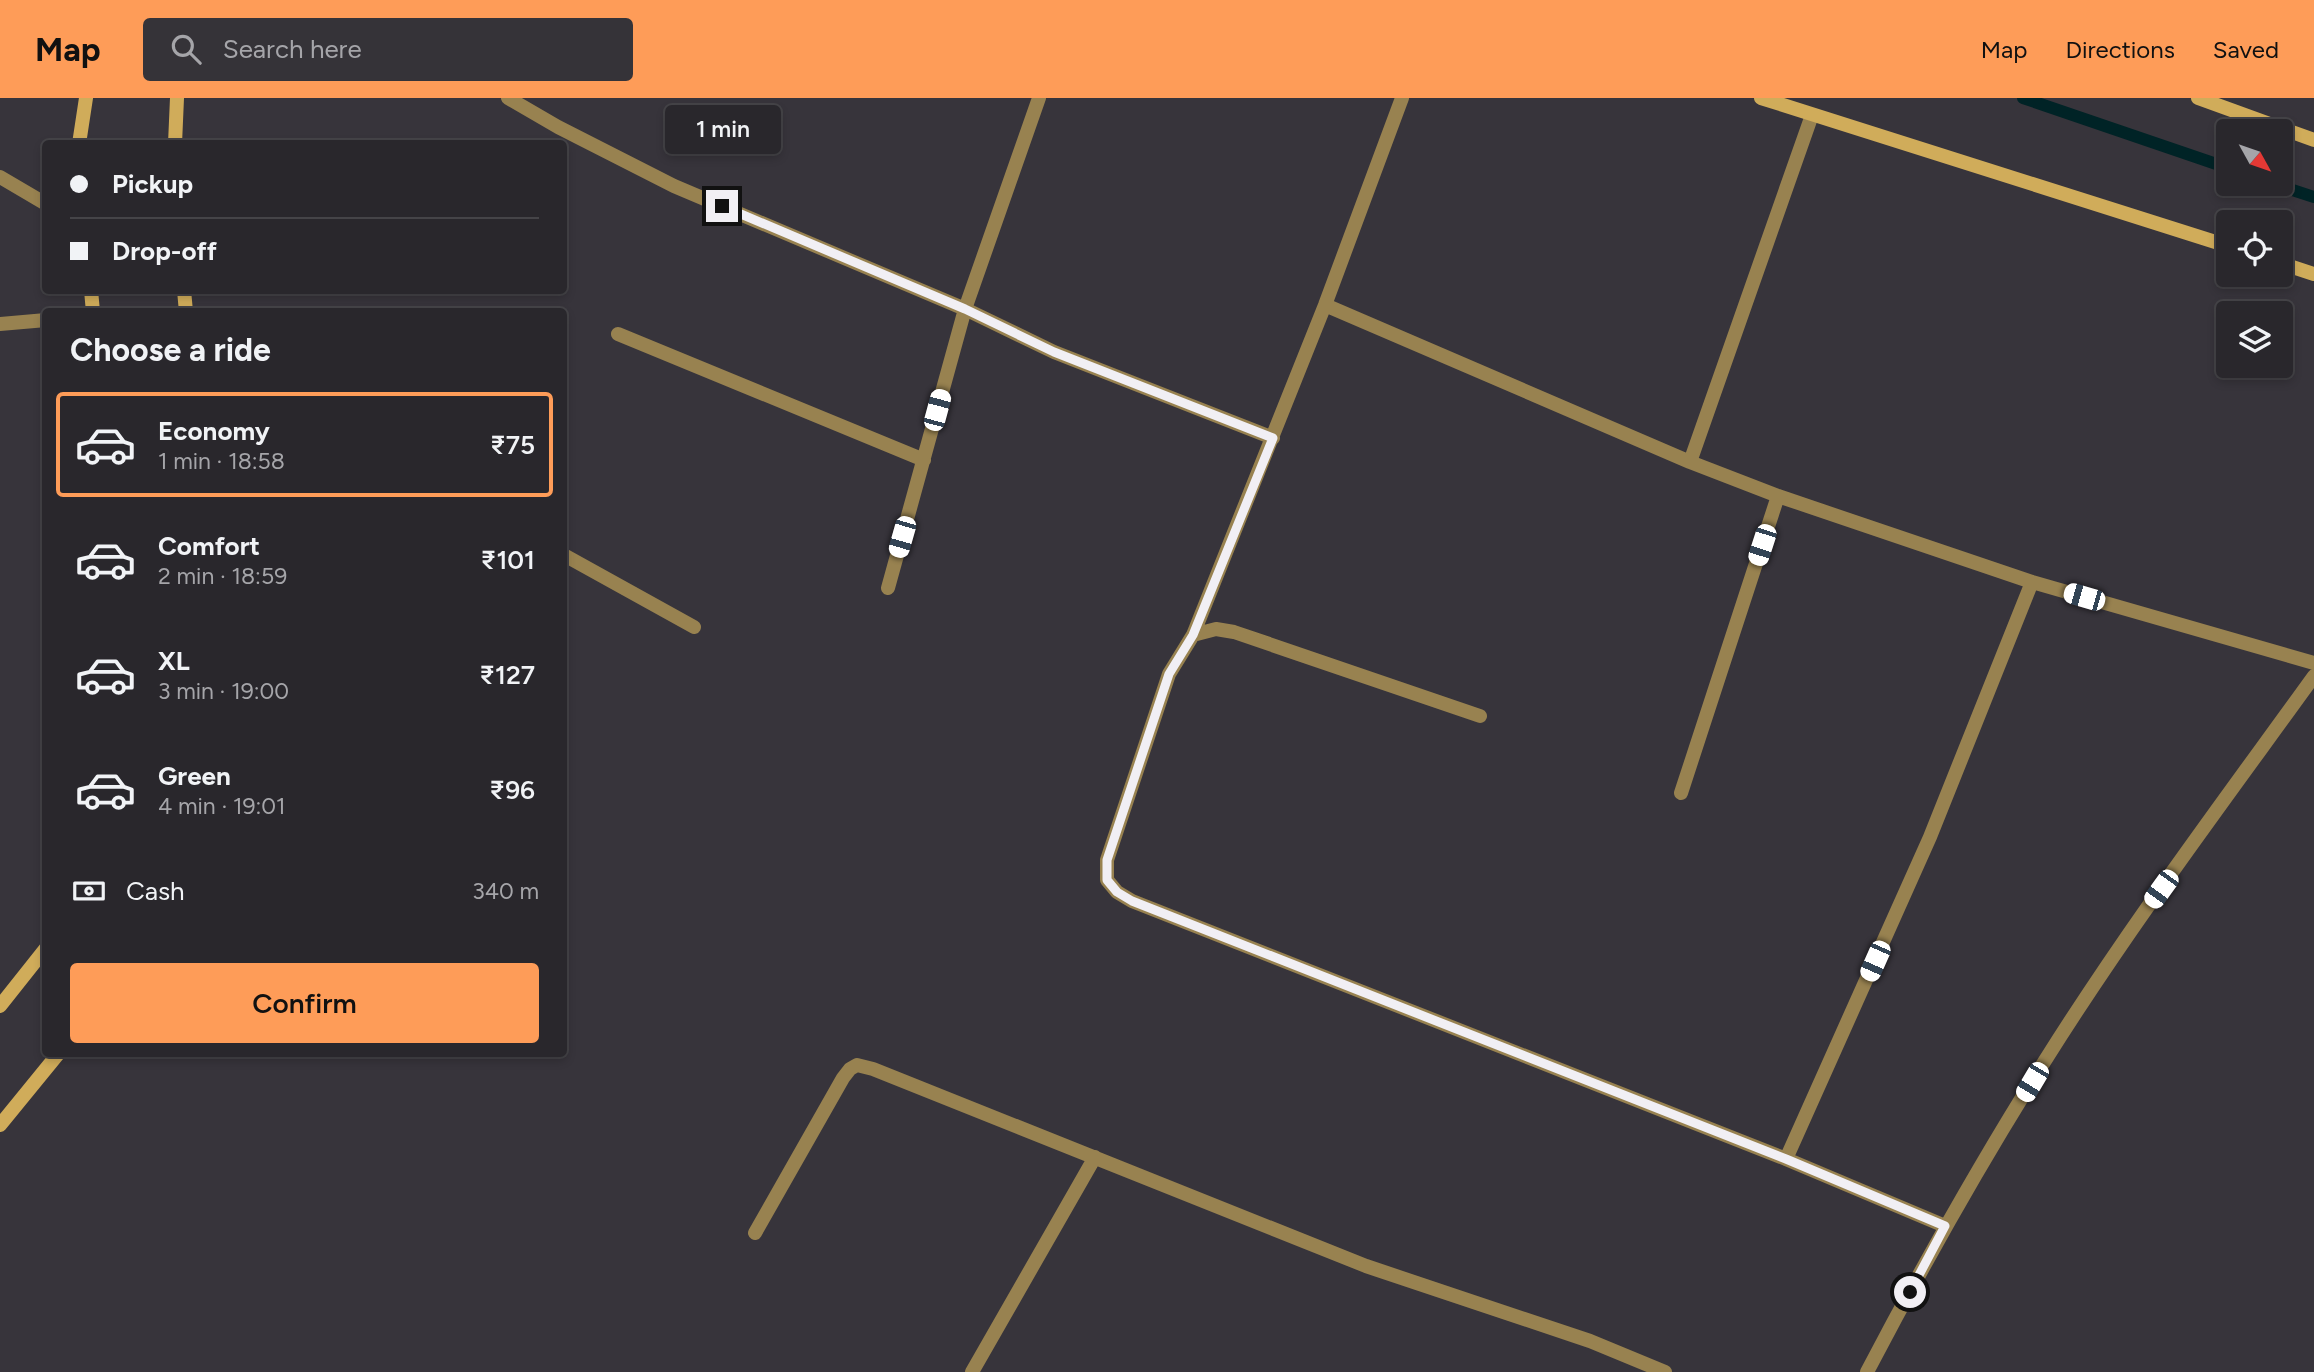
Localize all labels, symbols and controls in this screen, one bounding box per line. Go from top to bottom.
search box [143,18,633,81]
text: Map [35,30,101,69]
icon: search [167,30,205,68]
text: Search here [223,33,362,65]
text: Map [1981,35,2027,64]
text: Directions [2065,35,2175,64]
text: Saved [2213,35,2279,64]
callout: 1 min [664,105,780,154]
text: 1 min [696,115,750,143]
north arrow [2216,119,2292,196]
map controls [2216,119,2293,378]
text: Pickup [112,168,193,200]
route end [706,190,738,222]
button: locate [2216,210,2293,287]
text: Drop-off [112,235,217,267]
button: layers [2216,301,2293,378]
text: Choose a ride [70,331,271,369]
car [922,387,953,433]
icon: car [74,413,137,476]
text: Economy [158,415,270,447]
text: ₹75 [490,429,535,461]
text: 1 min · 18:58 [158,447,285,475]
car [887,514,918,560]
car [1746,522,1779,568]
icon: car [74,528,137,591]
text: Comfort [158,530,260,562]
text: ₹101 [481,544,535,576]
text: 2 min · 18:59 [158,562,287,590]
car [2061,581,2108,613]
icon: car [74,643,137,706]
text: XL [158,645,190,677]
text: ₹127 [479,659,535,691]
text: 3 min · 19:00 [158,677,289,705]
icon: car [74,758,137,821]
text: Green [158,760,231,792]
text: ₹96 [489,774,535,806]
text: 4 min · 19:01 [158,792,286,820]
car [2141,866,2182,912]
icon: cash [70,872,108,910]
text: Cash [126,875,185,907]
text: 340 m [472,877,539,905]
car [1857,938,1894,984]
button: Confirm [70,963,539,1043]
car [2013,1059,2052,1105]
route start [1894,1276,1926,1308]

